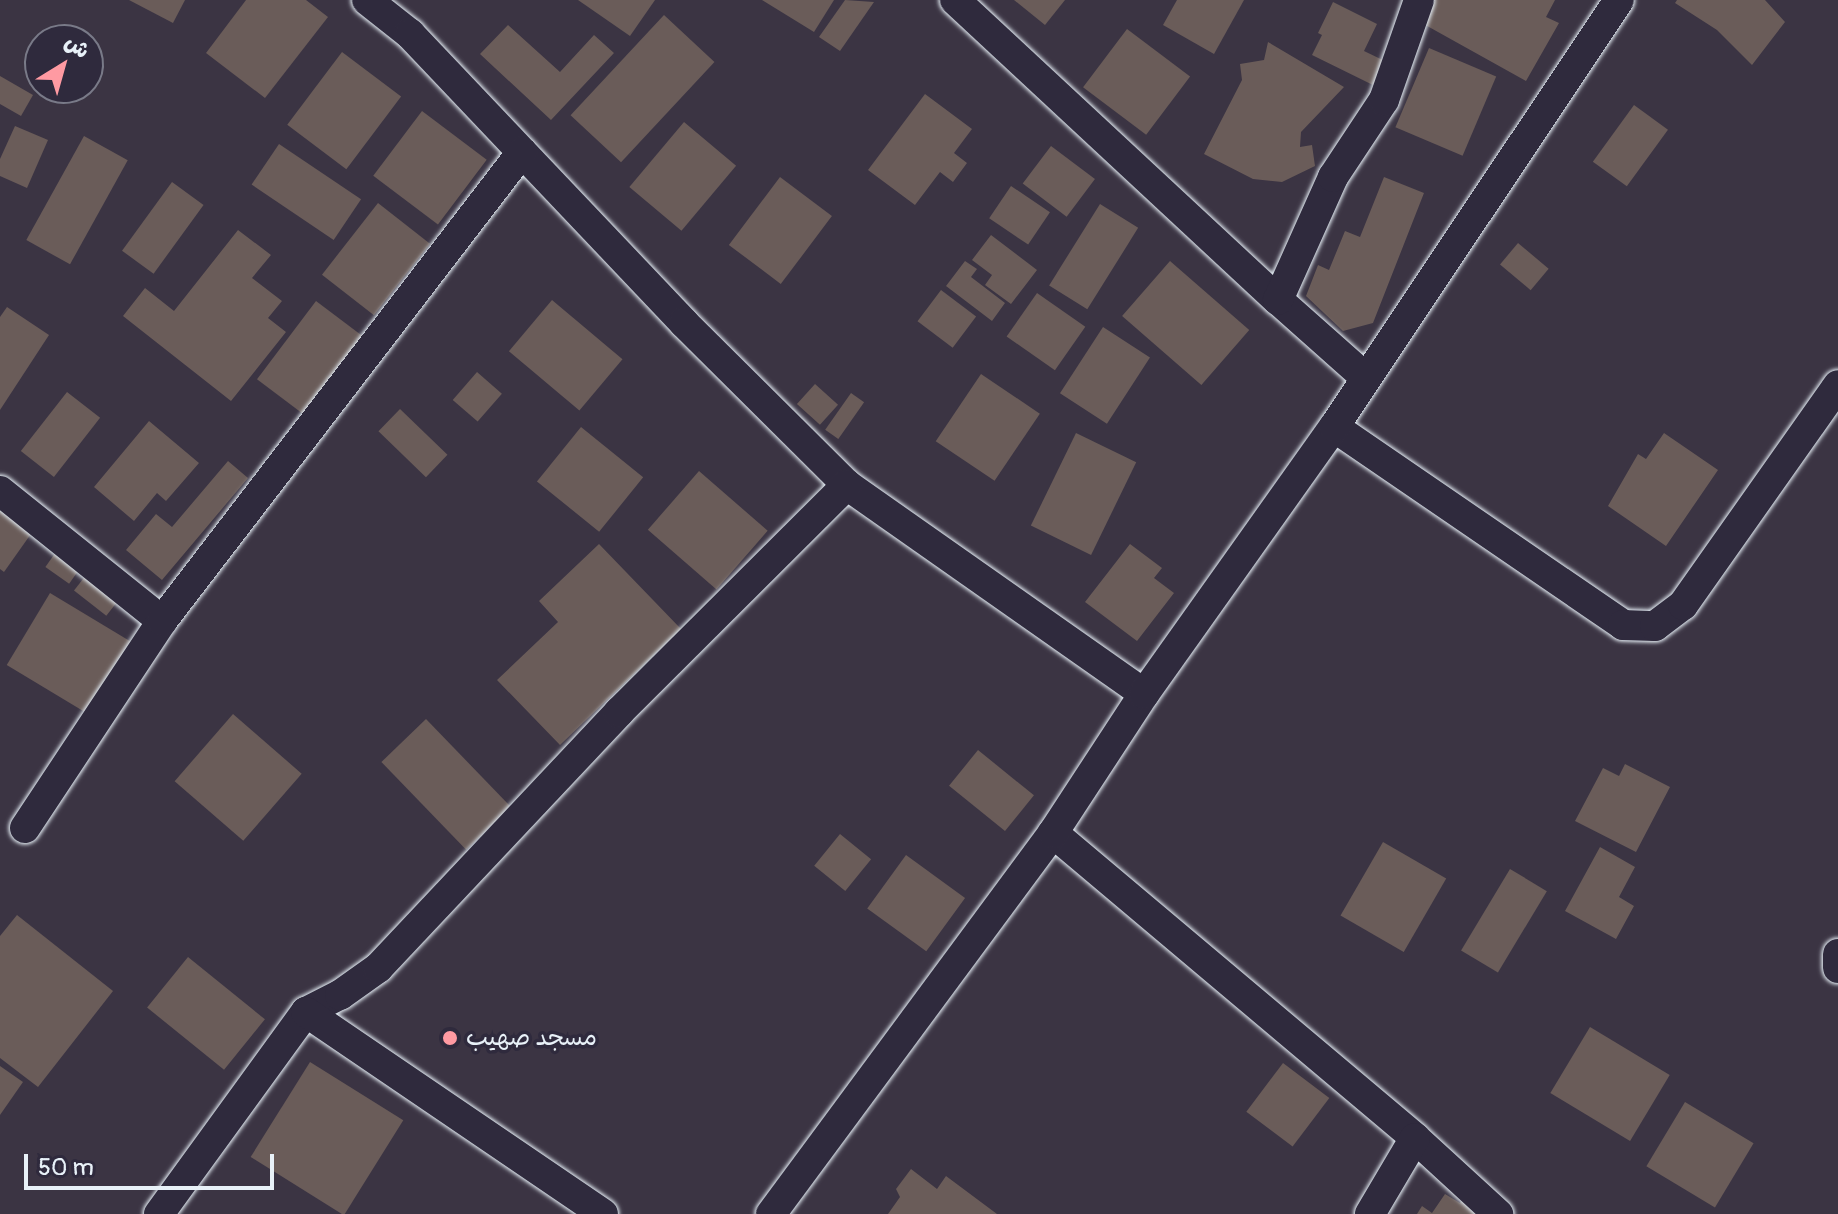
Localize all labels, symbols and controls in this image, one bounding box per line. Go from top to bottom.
north arrow [24,24,104,104]
text: ش [59,28,95,65]
place label: مسجد صهيب [466,1024,597,1052]
marker: مسجد صهيب [441,1029,459,1047]
scale bar [28,1138,278,1188]
text: 50 m [38,1153,94,1182]

